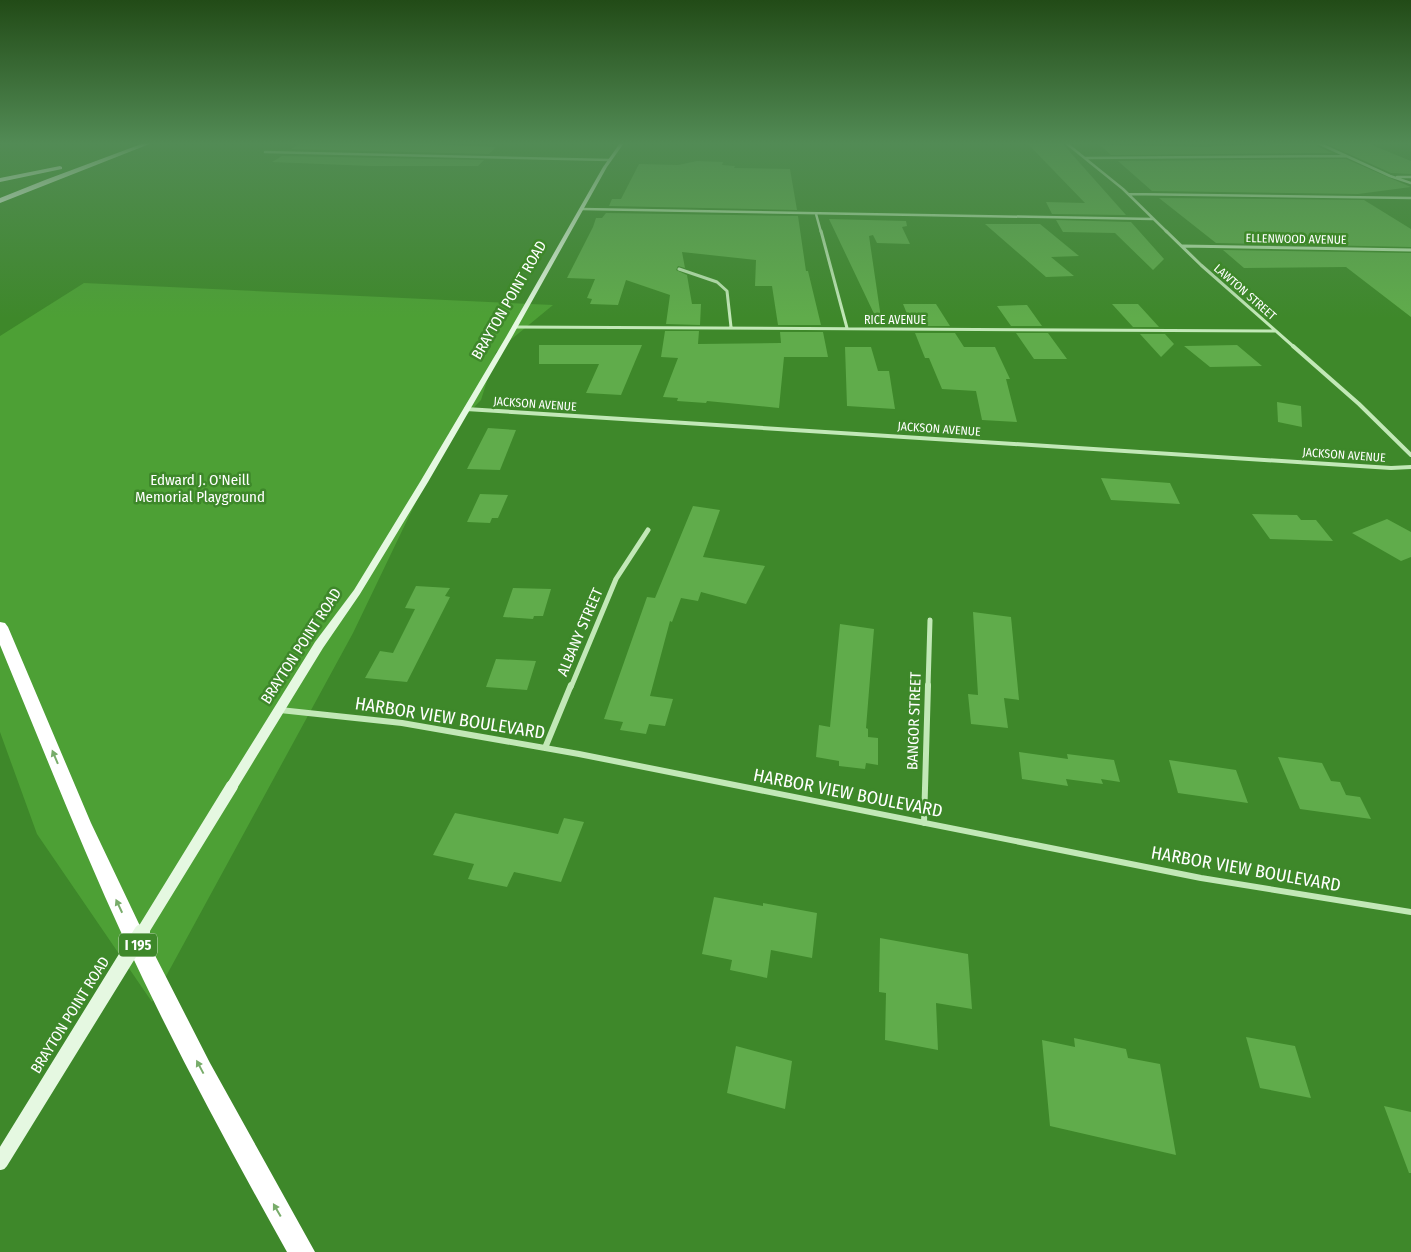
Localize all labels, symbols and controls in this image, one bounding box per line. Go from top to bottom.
street label: ELLENWOOD AVENUE [1245,231,1347,247]
street label: BRAYTON POINT ROAD [468,237,550,363]
street label: LAWTON STREET [1211,261,1279,323]
street label: RICE AVENUE [864,313,926,327]
street label: JACKSON AVENUE [493,394,577,414]
street label: JACKSON AVENUE [897,419,981,439]
street label: JACKSON AVENUE [1302,445,1386,465]
park label: Edward J. O'Neill Memorial Playground [135,471,265,506]
street label: BRAYTON POINT ROAD [257,585,345,707]
street label: ALBANY STREET [553,585,607,679]
street label: BANGOR STREET [903,672,925,770]
street label: HARBOR VIEW BOULEVARD [353,692,547,744]
one-way arrow [51,749,59,764]
street label: HARBOR VIEW BOULEVARD [752,764,944,822]
street label: HARBOR VIEW BOULEVARD [1149,841,1343,897]
one-way arrow [115,899,123,913]
road number: I 195 [119,934,157,956]
street label: BRAYTON POINT ROAD [27,953,113,1077]
one-way arrow [196,1060,204,1074]
one-way arrow [273,1203,282,1216]

